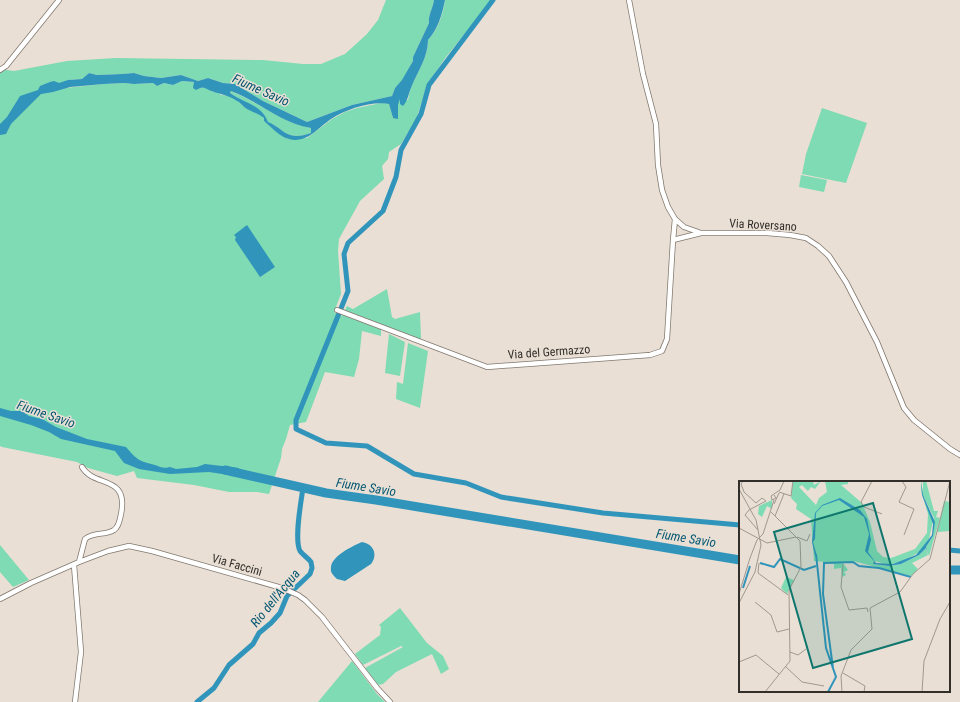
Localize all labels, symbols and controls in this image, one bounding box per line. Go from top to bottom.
water label: Fiume Savio [230,71,292,109]
street label: Via Roversano [729,216,797,234]
street label: Via del Germazzo [507,342,591,362]
water label: Fiume Savio [15,397,77,431]
water label: Fiume Savio [335,475,397,499]
inset map [739,481,950,692]
water label: Fiume Savio [655,526,717,550]
street label: Via Faccini [210,551,264,579]
water label: Rio dell'Acqua [247,566,303,630]

